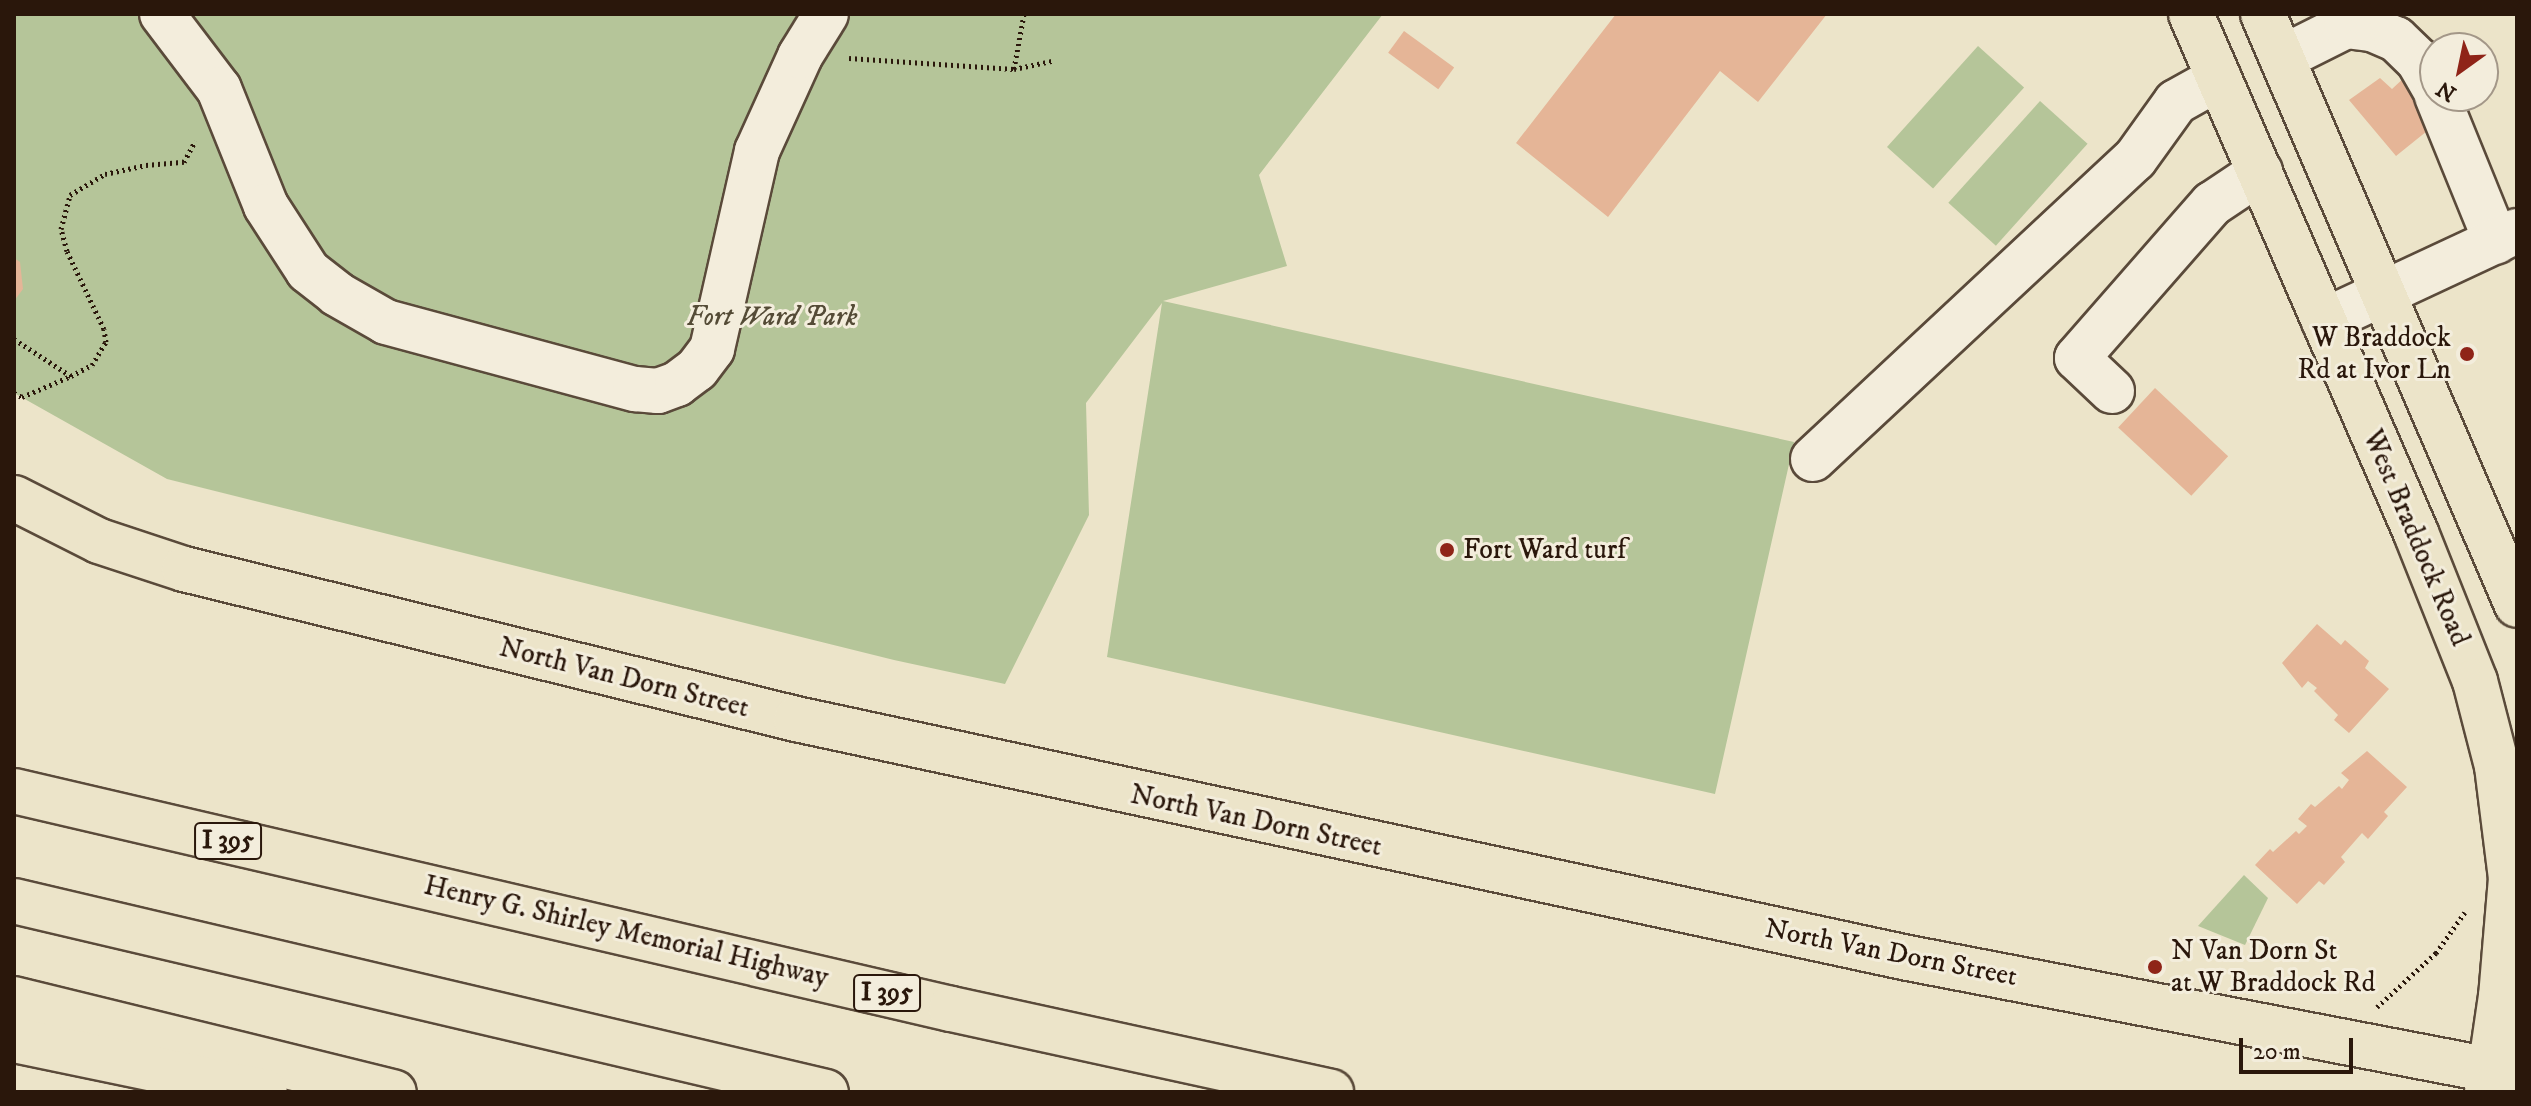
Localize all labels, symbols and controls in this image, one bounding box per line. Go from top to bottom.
north arrow [2419,32,2499,112]
text: N [2432,75,2462,107]
park label: Fort Ward Park [687,300,857,334]
place label: W Braddock Rd at Ivor Ln [2298,321,2451,387]
marker: W Braddock Rd at Ivor Ln [2458,345,2476,363]
street label: West Braddock Road [2355,425,2477,651]
place label: Fort Ward turf [1463,533,1626,567]
marker: Fort Ward turf [1438,541,1456,559]
street label: North Van Dorn Street [496,631,752,725]
street label: North Van Dorn Street [1127,778,1385,864]
road number: I 395 [194,819,262,863]
street label: Henry G. Shirley Memorial Highway [421,869,831,995]
street label: North Van Dorn Street [1762,912,2020,994]
place label: N Van Dorn St at W Braddock Rd [2171,934,2375,1000]
marker: N Van Dorn St at W Braddock Rd [2146,958,2164,976]
road number: I 395 [853,971,921,1015]
scale bar [2243,1022,2357,1072]
text: 20 m [2253,1037,2301,1067]

